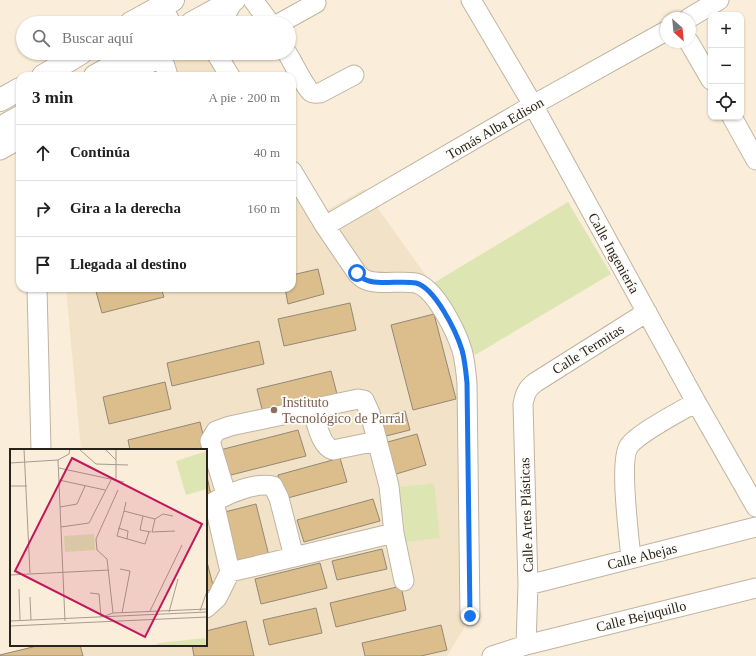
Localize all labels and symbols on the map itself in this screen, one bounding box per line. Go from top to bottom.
north arrow [660,12,696,48]
street label: Tomás Alba Edison [444,95,546,162]
street label: Calle Ingeniería [585,210,642,297]
route start [348,264,366,282]
street label: Calle Termitas [550,321,627,377]
place label: Instituto Tecnológico de Parral [282,395,405,426]
marker: Instituto Tecnológico de Parral [269,405,279,415]
inset map [10,449,207,646]
street label: Calle Artes Plásticas [517,457,536,573]
street label: Calle Abejas [606,541,678,572]
street label: Calle Bejuquillo [595,598,688,635]
route end [461,607,479,625]

